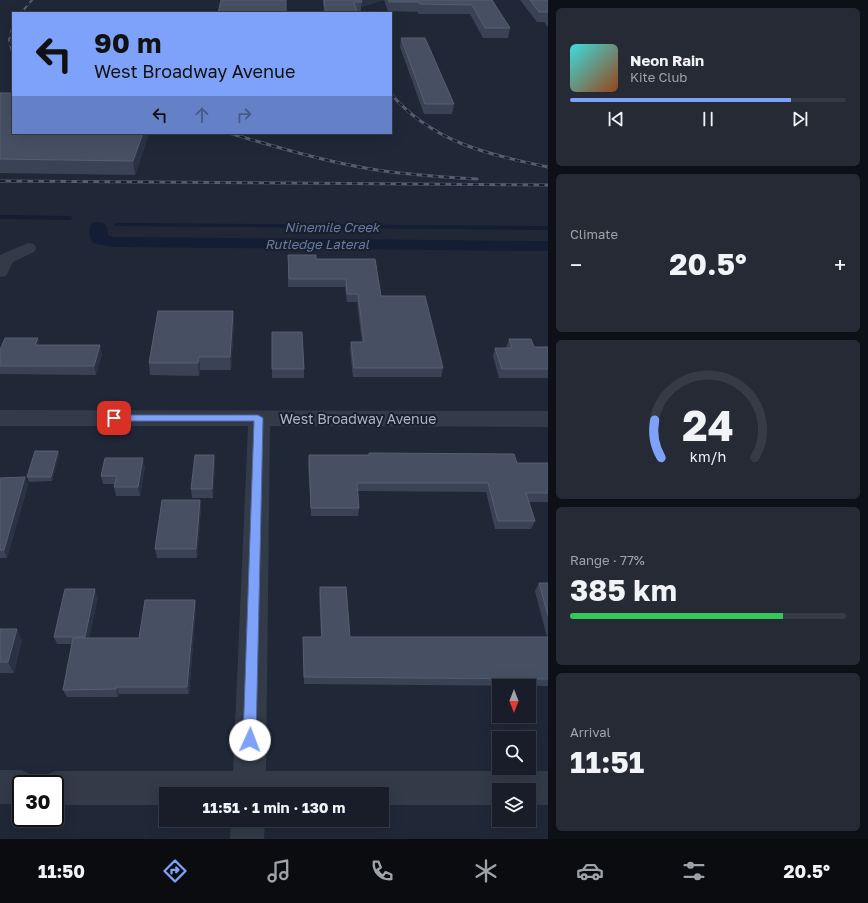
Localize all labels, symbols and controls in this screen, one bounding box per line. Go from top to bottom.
text: 90 m [94,26,161,59]
icon: left [28,28,80,80]
text: Neon Rain [630,51,704,69]
text: West Broadway Avenue [94,60,295,82]
text: Kite Club [630,69,687,85]
icon: left [149,104,171,126]
icon: ahead [191,104,213,126]
icon: right [233,104,255,126]
icon: previous [605,108,627,130]
icon: pause [697,108,719,130]
icon: next [789,108,811,130]
water label: Ninemile Creek [285,219,381,235]
text: Climate [570,226,618,242]
water label: Rutledge Lateral [265,236,370,252]
text: 20.5° [669,246,747,282]
text: − [570,251,582,278]
text: + [834,251,846,278]
text: 24 [682,399,734,449]
pin [97,401,131,435]
icon: arrive [103,407,125,429]
street label: West Broadway Avenue [280,410,436,427]
text: km/h [690,447,726,464]
text: Range · 77% [570,552,645,568]
text: 385 km [570,572,677,608]
north arrow [492,679,536,723]
map controls [492,679,536,827]
position arrow [229,719,271,761]
text: Arrival [570,724,611,740]
button: search [492,731,536,775]
text: 11:51 [570,744,644,780]
speed limit sign: 30 [12,775,64,827]
button: layers [492,783,536,827]
text: 11:51 · 1 min · 130 m [202,798,346,816]
icon: directions [161,857,189,885]
icon: music [265,857,293,885]
icon: phone [368,857,396,885]
icon: climate [472,857,500,885]
icon: car [576,857,604,885]
icon: filters [680,857,708,885]
text: 11:50 [38,860,85,882]
text: 20.5° [784,860,830,882]

